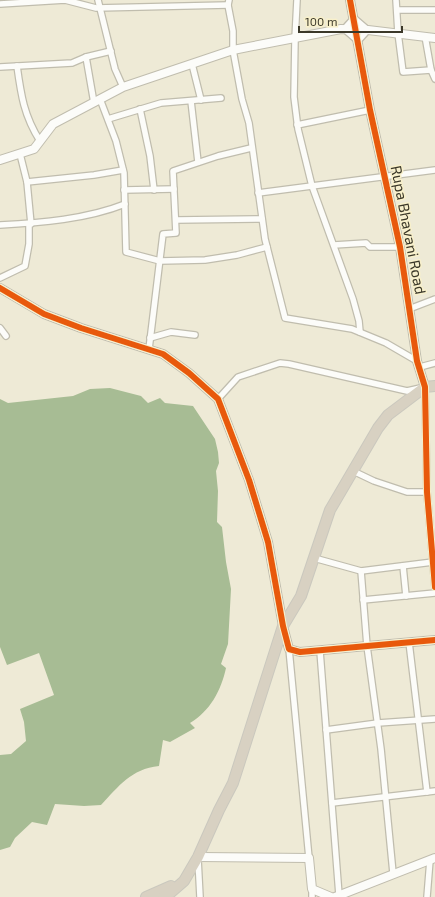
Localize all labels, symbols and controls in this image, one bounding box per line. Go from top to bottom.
scale bar [299,8,402,34]
text: 100 m [305,14,337,28]
street label: Rupa Bhavani Road [388,164,430,296]

